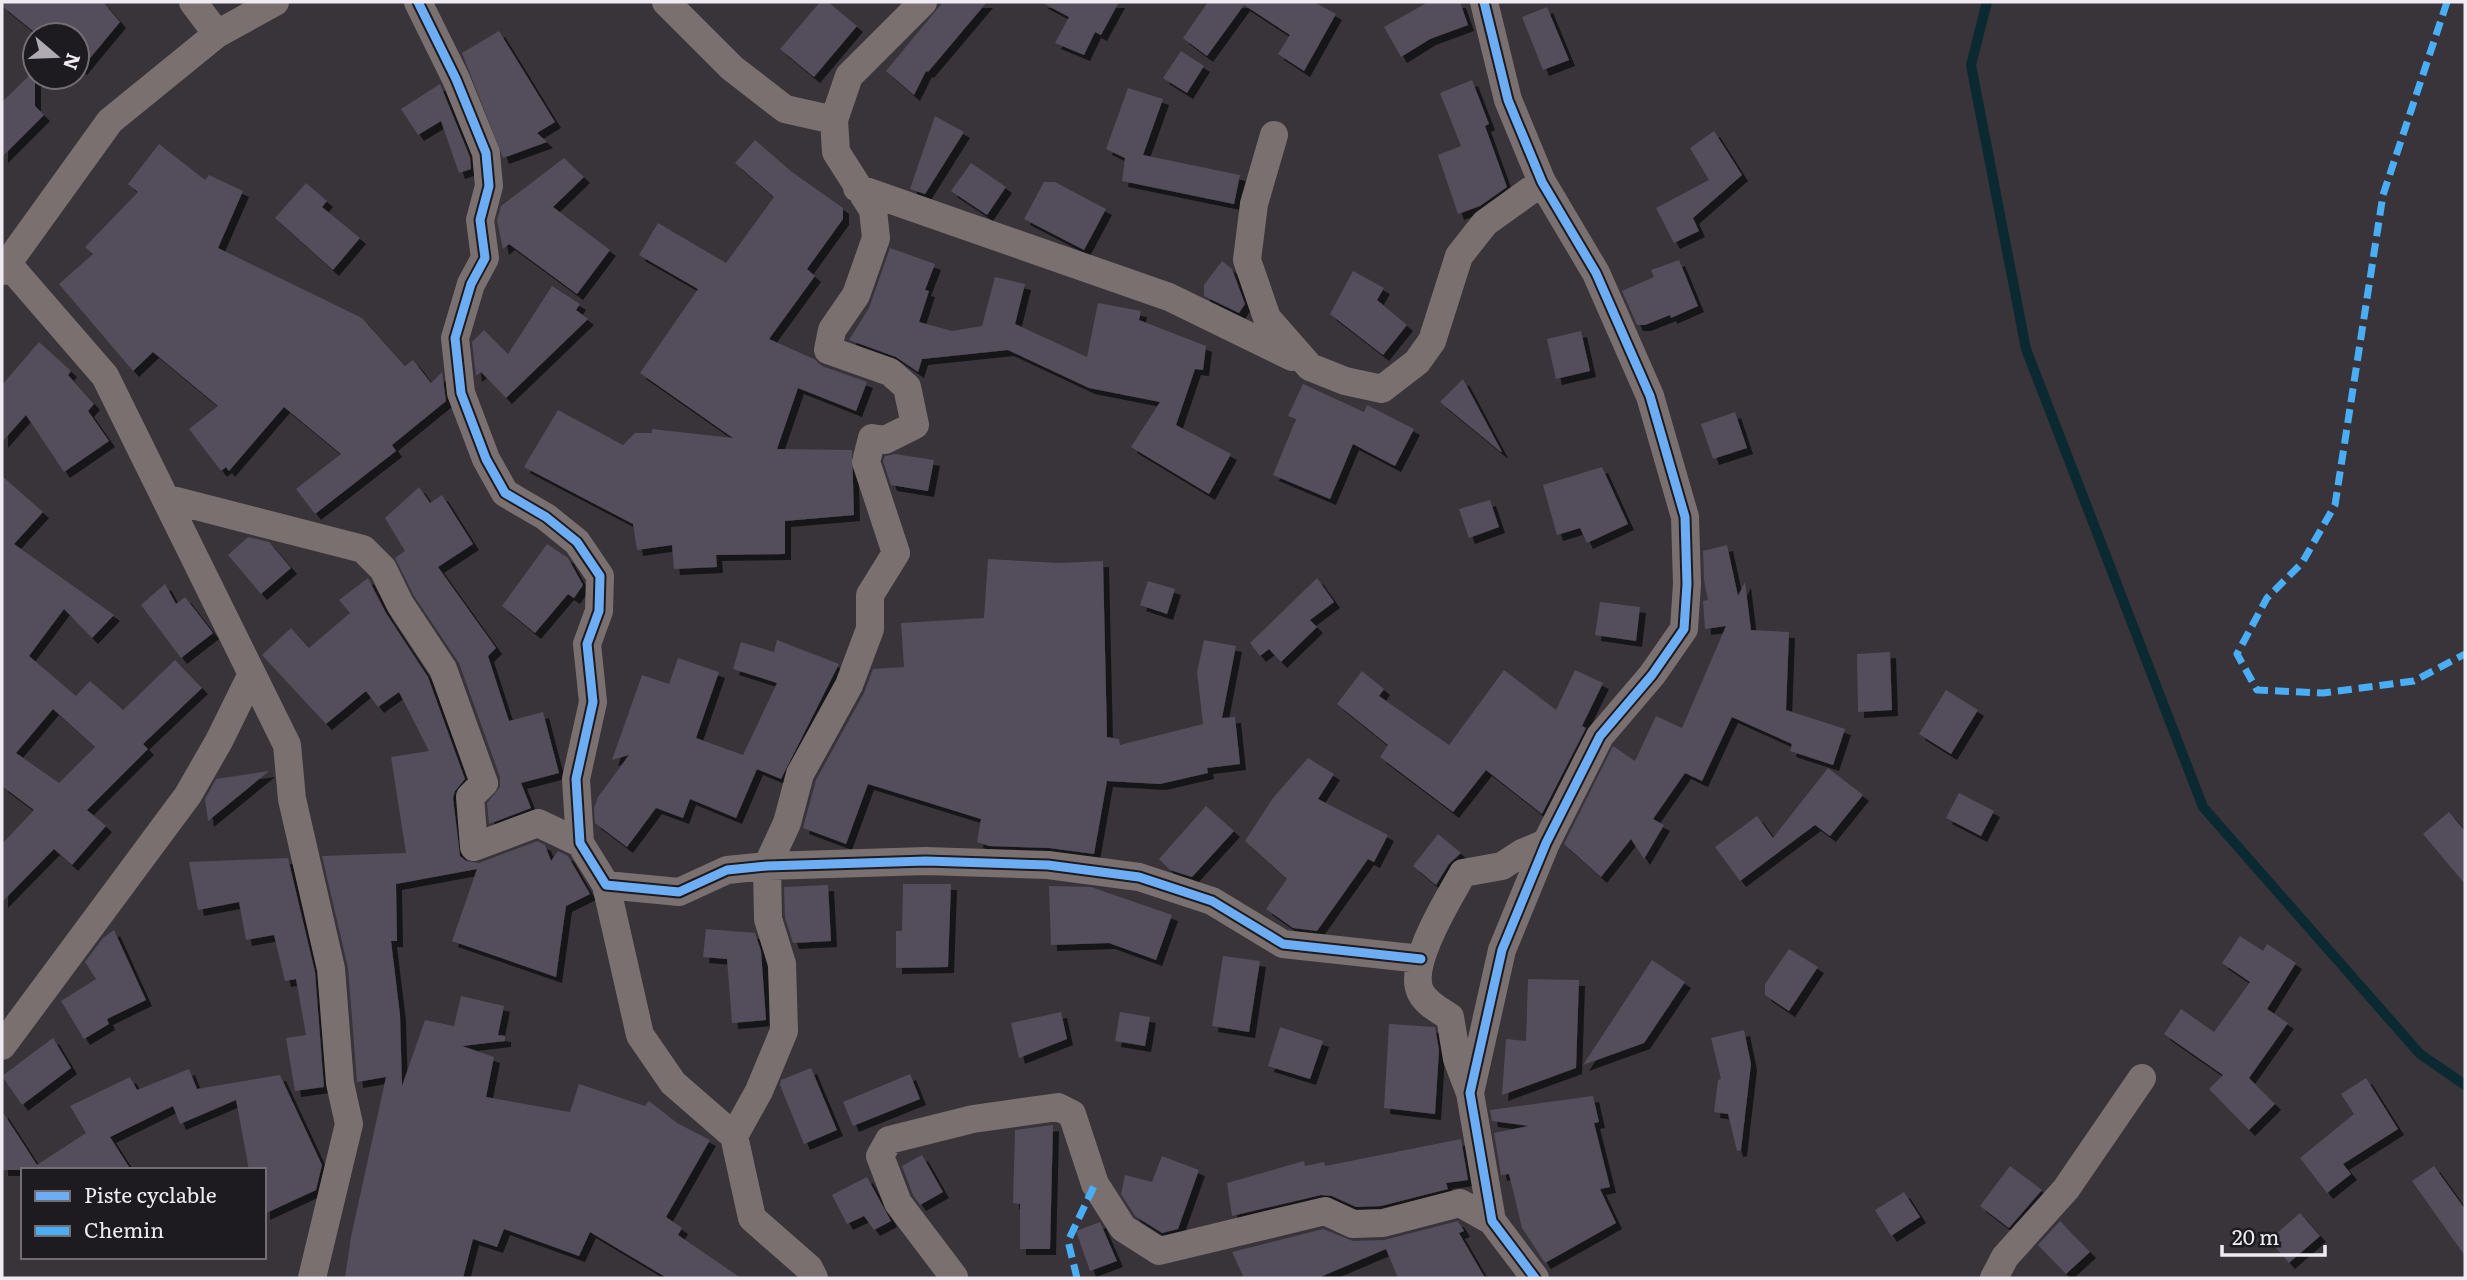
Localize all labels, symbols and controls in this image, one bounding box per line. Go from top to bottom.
north arrow [21,21,91,91]
text: N [57,50,89,74]
legend [21,1168,266,1259]
text: Piste cyclable [84,1178,217,1209]
text: Chemin [84,1213,164,1244]
scale bar [2222,1214,2325,1258]
text: 20 m [2232,1220,2279,1251]

